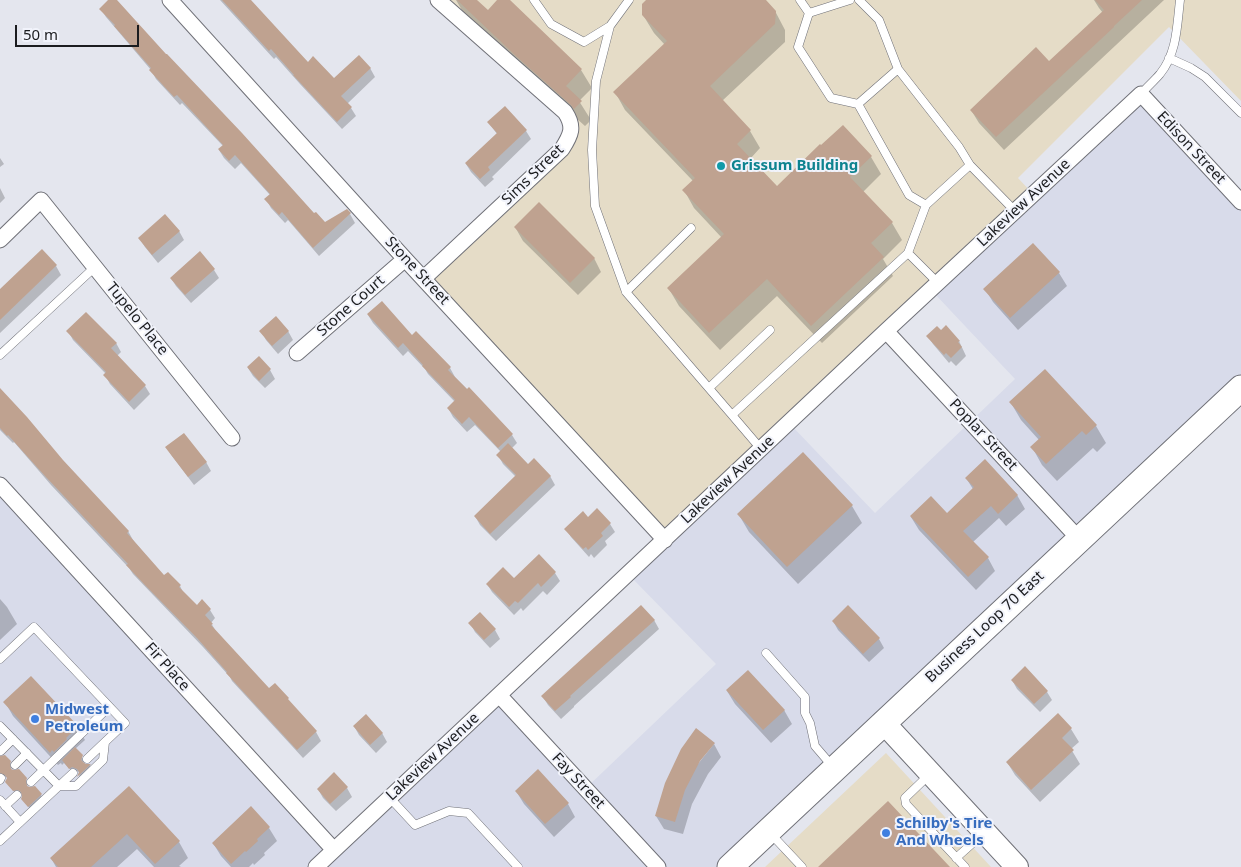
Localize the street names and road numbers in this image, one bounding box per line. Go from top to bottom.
street label: Edison Street [1153,108,1229,188]
street label: Sims Street [498,141,568,209]
street label: Lakeview Avenue [974,155,1074,251]
street label: Stone Street [381,233,453,309]
street label: Stone Court [313,272,389,340]
street label: Tupelo Place [102,279,172,359]
street label: Poplar Street [945,395,1021,475]
street label: Lakeview Avenue [678,432,778,528]
street label: Business Loop 70 East [922,567,1048,687]
street label: Fir Place [141,639,193,695]
street label: Lakeview Avenue [383,709,483,805]
street label: Fay Street [548,749,608,813]

